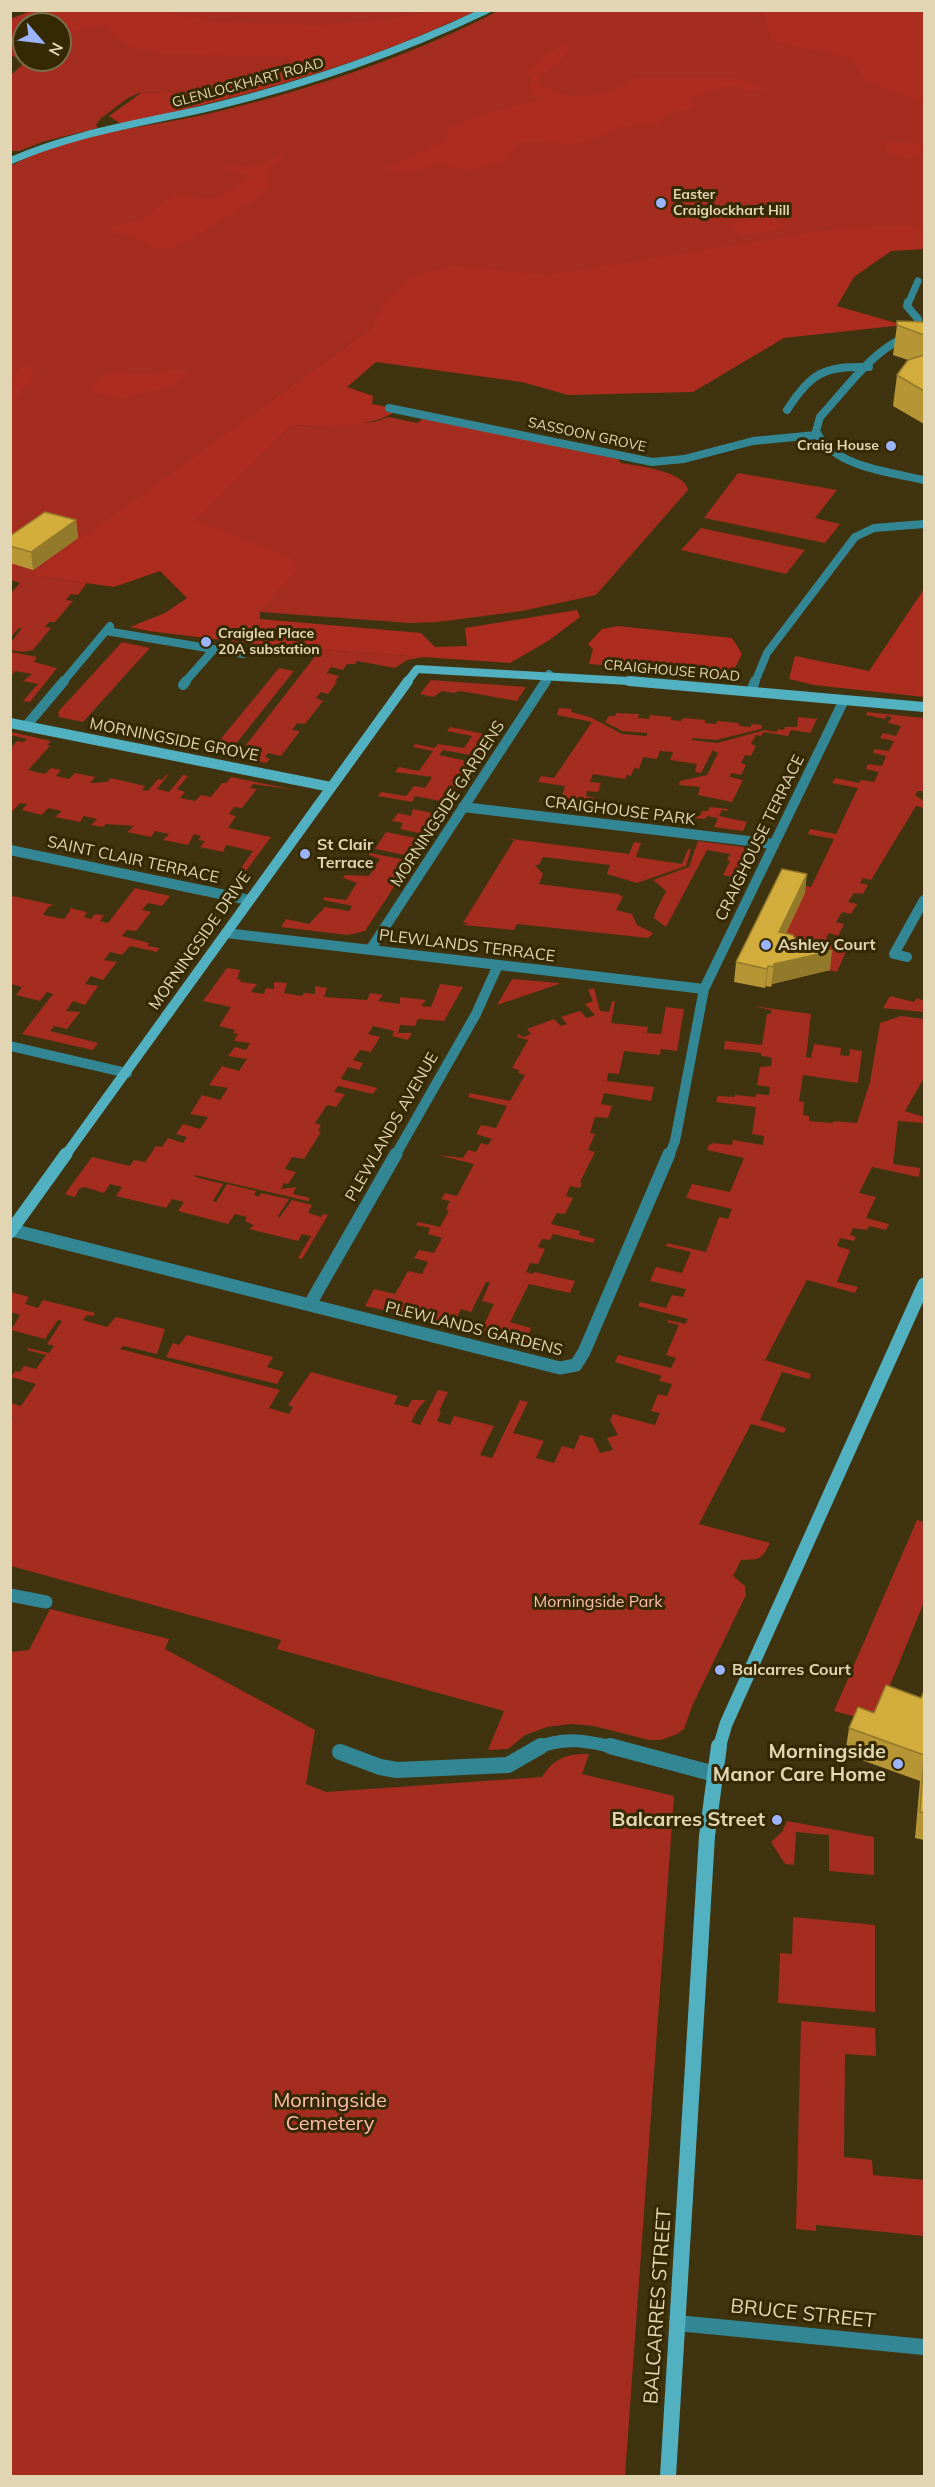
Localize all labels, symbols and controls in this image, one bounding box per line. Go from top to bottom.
north arrow [12,12,72,72]
text: N [44,39,68,60]
street label: GLENLOCKHART ROAD [170,55,326,111]
place label: Easter Craiglockhart Hill [673,187,790,220]
marker: Easter Craiglockhart Hill [654,196,668,210]
street label: SASSOON GROVE [526,414,648,456]
place label: Craig House [797,438,879,454]
marker: Craig House [884,439,898,453]
place label: Craiglea Place 20A substation [218,626,320,658]
marker: Craiglea Place 20A substation [199,635,213,649]
street label: CRAIGHOUSE ROAD [603,657,741,685]
street label: MORNINGSIDE GROVE [88,714,260,766]
street label: MORNINGSIDE GARDENS [387,717,509,891]
street label: CRAIGHOUSE TERRACE [711,752,809,924]
street label: CRAIGHOUSE PARK [544,792,696,830]
street label: SAINT CLAIR TERRACE [45,832,221,888]
place label: St Clair Terrace [317,835,374,873]
marker: St Clair Terrace [298,847,312,861]
street label: MORNINGSIDE DRIVE [145,868,255,1014]
street label: PLEWLANDS TERRACE [378,926,556,966]
place label: Ashley Court [778,935,876,955]
marker: Ashley Court [759,938,773,952]
street label: PLEWLANDS AVENUE [341,1049,443,1205]
street label: PLEWLANDS GARDENS [383,1298,565,1360]
park label: Morningside Park [534,1592,662,1612]
place label: Balcarres Court [732,1660,851,1680]
marker: Balcarres Court [713,1663,727,1677]
place label: Morningside Manor Care Home [713,1740,886,1787]
marker: Morningside Manor Care Home [891,1757,905,1771]
place label: Balcarres Street [612,1808,765,1832]
marker: Balcarres Street [770,1813,784,1827]
park label: Morningside Cemetery [273,2089,387,2136]
street label: BALCARRES STREET [639,2207,677,2405]
street label: BRUCE STREET [729,2294,877,2334]

